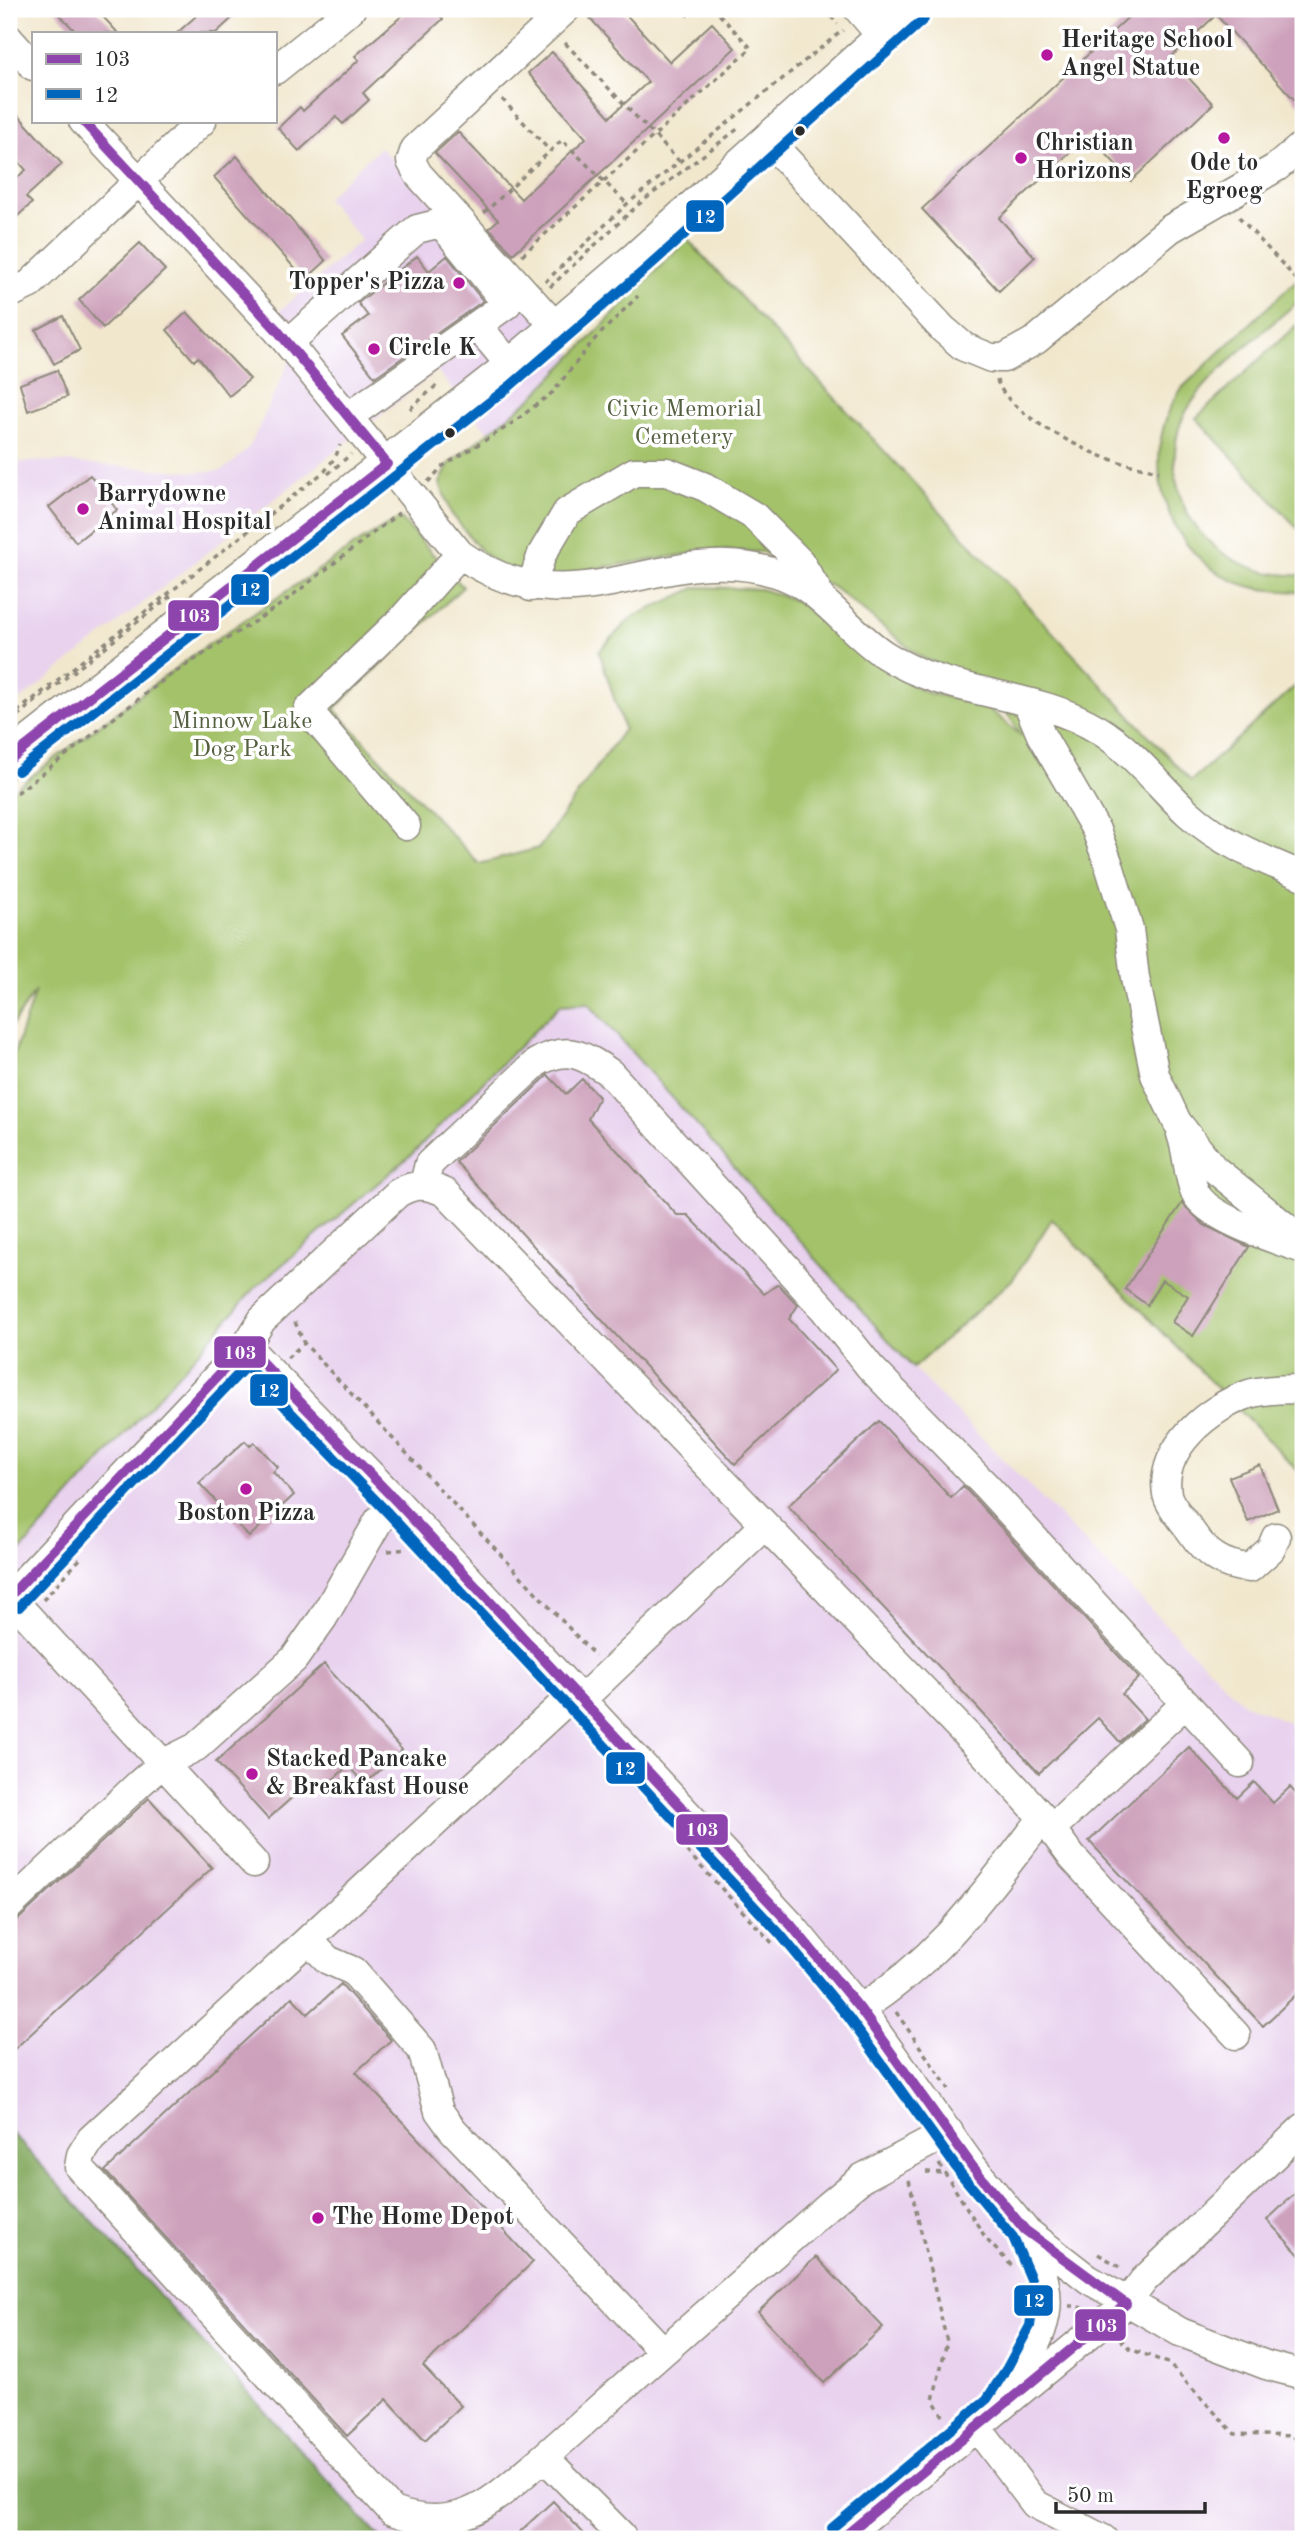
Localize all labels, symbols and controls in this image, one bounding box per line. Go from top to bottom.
place label: Heritage School Angel Statue [1061,29,1233,81]
legend [32,32,276,122]
marker: Heritage School Angel Statue [1039,47,1055,63]
text: 103 [94,50,131,71]
text: 12 [94,86,118,107]
unlabelled marker [793,124,807,138]
marker: Ode to Egroeg [1216,130,1232,146]
place label: Christian Horizons [1035,132,1134,184]
marker: Christian Horizons [1013,150,1029,166]
place label: Ode to Egroeg [1186,152,1263,204]
line badge: 12 [685,199,725,233]
text: 12 [694,209,716,228]
place label: Topper's Pizza [288,271,445,295]
marker: Topper's Pizza [451,275,467,291]
place label: Circle K [388,337,477,361]
marker: Circle K [366,341,382,357]
park label: Civic Memorial Cemetery [606,398,762,450]
unlabelled marker [443,426,457,440]
place label: Barrydowne Animal Hospital [97,483,272,535]
marker: Barrydowne Animal Hospital [75,501,91,517]
line badge: 12 [230,573,270,606]
text: 12 [239,582,261,601]
line badge: 103 [167,599,220,632]
text: 103 [177,608,211,627]
park label: Minnow Lake Dog Park [172,710,312,762]
line badge: 103 [213,1335,267,1369]
text: 103 [223,1345,257,1364]
line badge: 12 [249,1373,289,1407]
text: 12 [258,1383,280,1402]
marker: Boston Pizza [238,1481,254,1497]
place label: Boston Pizza [177,1502,315,1526]
place label: Stacked Pancake & Breakfast House [266,1748,469,1800]
line badge: 12 [605,1751,646,1785]
text: 12 [614,1761,636,1780]
marker: Stacked Pancake & Breakfast House [244,1766,260,1782]
line badge: 103 [675,1813,729,1846]
text: 103 [685,1822,719,1841]
place label: The Home Depot [332,2206,514,2230]
marker: The Home Depot [310,2210,326,2226]
line badge: 12 [1013,2284,1054,2317]
text: 12 [1023,2293,1045,2312]
line badge: 103 [1074,2308,1127,2342]
text: 103 [1084,2318,1118,2337]
scale bar [1056,2471,1205,2515]
text: 50 m [1067,2486,1114,2507]

